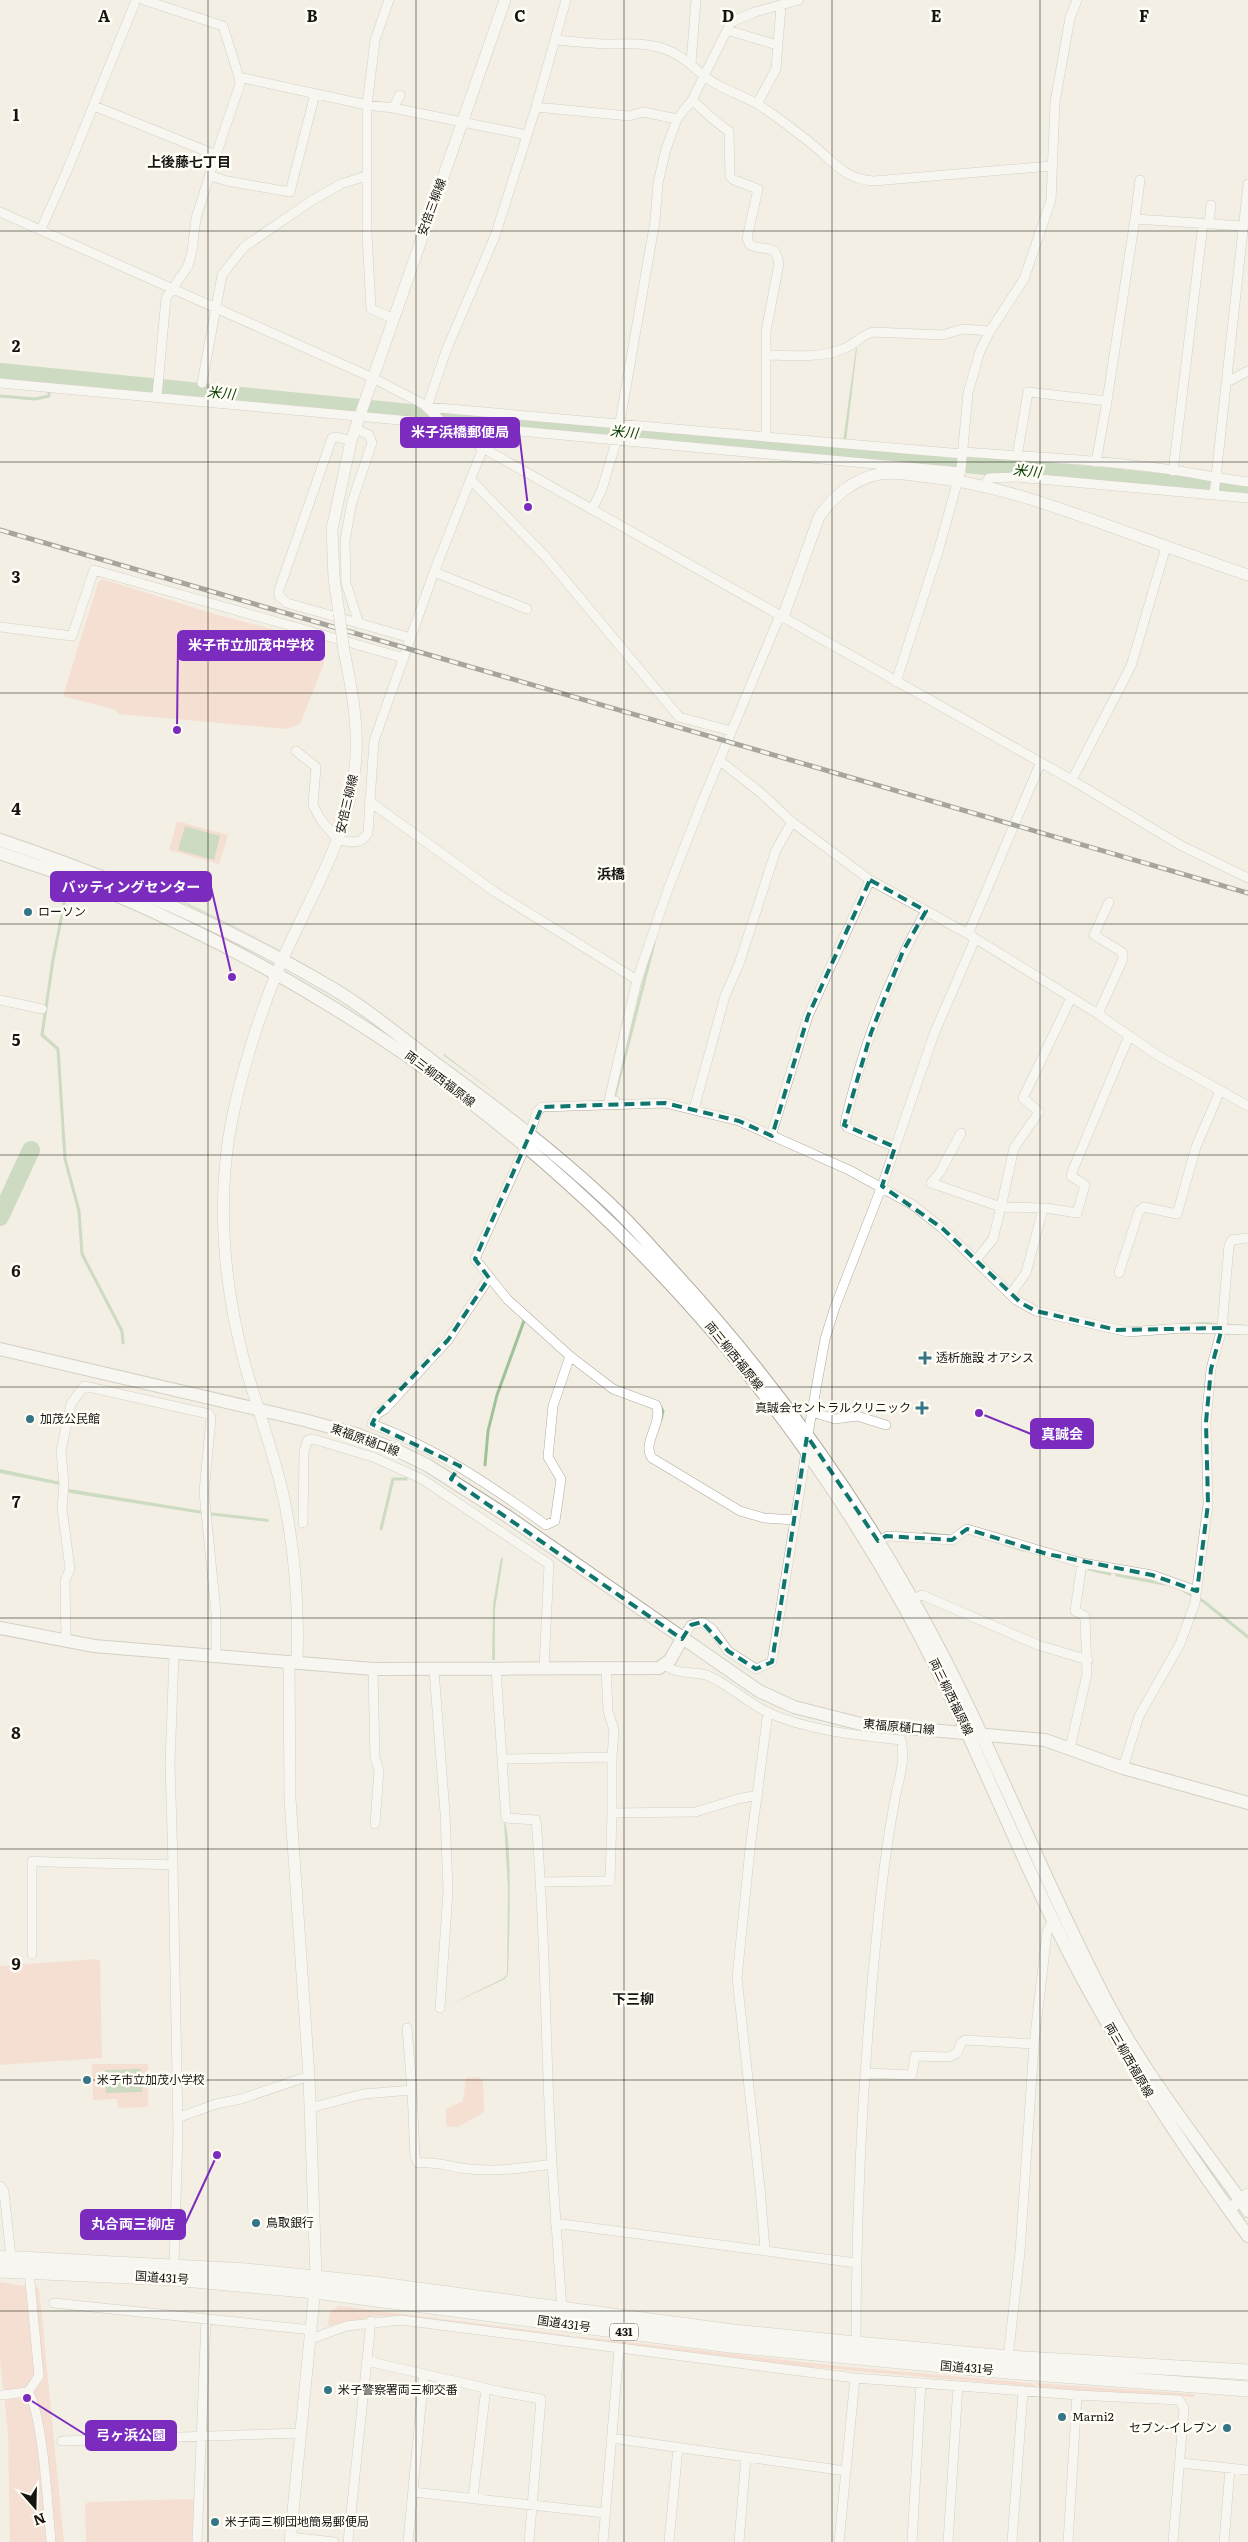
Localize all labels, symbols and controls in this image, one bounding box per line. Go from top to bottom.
text: A [98,3,110,27]
text: B [306,3,318,27]
text: C [514,3,526,27]
text: D [722,3,734,27]
text: E [931,3,942,27]
text: F [1139,3,1149,27]
text: 1 [13,102,20,126]
district label: 上後藤七丁目 [147,151,231,171]
street label: 安倍三柳線 [412,175,450,238]
text: 2 [12,333,21,357]
water label: 米川 [206,381,238,404]
callout: 米子浜橋郵便局 [401,418,519,447]
water label: 米川 [609,420,641,443]
text: 米子浜橋郵便局 [411,421,509,441]
water label: 米川 [1012,459,1044,482]
text: 3 [12,564,21,588]
callout: 米子市立加茂中学校 [178,631,324,660]
text: 米子市立加茂中学校 [188,634,314,654]
street label: 安倍三柳線 [331,773,362,835]
text: 4 [11,796,21,820]
district label: 浜橋 [597,863,625,883]
callout: バッティングセンター [51,872,211,901]
text: バッティングセンター [61,876,201,896]
place label: ローソン [38,902,86,920]
marker: ローソン [22,906,34,918]
text: 5 [12,1027,21,1051]
street label: 両三柳西福原線 [402,1046,480,1111]
text: 6 [11,1258,21,1282]
street label: 両三柳西福原線 [701,1317,768,1394]
place label: 透析施設 オアシス [936,1348,1034,1366]
marker: 透析施設 オアシス [918,1351,932,1365]
place label: 真誠会セントラルクリニック [755,1398,911,1416]
marker: 真誠会セントラルクリニック [915,1401,929,1415]
place label: 加茂公民館 [40,1409,100,1427]
marker: 加茂公民館 [24,1413,36,1425]
street label: 東福原樋口線 [328,1418,402,1460]
callout: 真誠会 [1031,1419,1093,1448]
text: 真誠会 [1041,1423,1083,1443]
text: 7 [12,1489,21,1513]
street label: 両三柳西福原線 [925,1655,978,1738]
street label: 東福原樋口線 [862,1714,936,1738]
text: 8 [11,1720,21,1744]
text: 9 [11,1951,21,1975]
district label: 下三柳 [612,1988,654,2008]
street label: 両三柳西福原線 [1101,2019,1159,2100]
place label: 米子市立加茂小学校 [97,2070,205,2088]
marker: 米子市立加茂小学校 [81,2074,93,2086]
callout: 丸合両三柳店 [81,2210,185,2239]
text: 丸合両三柳店 [91,2213,175,2233]
place label: 鳥取銀行 [266,2213,314,2231]
marker: 鳥取銀行 [250,2217,262,2229]
street label: 国道431号 [134,2266,190,2288]
street label: 国道431号 [536,2310,592,2336]
road number: 431 [610,2324,638,2340]
street label: 国道431号 [939,2356,995,2378]
place label: 米子警察署両三柳交番 [338,2380,458,2398]
marker: 米子警察署両三柳交番 [322,2384,334,2396]
place label: Marni2 [1072,2407,1114,2425]
marker: Marni2 [1056,2411,1068,2423]
place label: セブン-イレブン [1129,2418,1217,2436]
callout: 弓ヶ浜公園 [86,2421,176,2450]
marker: セブン-イレブン [1221,2422,1233,2434]
text: 弓ヶ浜公園 [96,2424,166,2444]
north arrow [10,2482,60,2532]
text: N [31,2509,49,2532]
place label: 米子両三柳団地簡易郵便局 [225,2512,369,2530]
marker: 米子両三柳団地簡易郵便局 [209,2516,221,2528]

